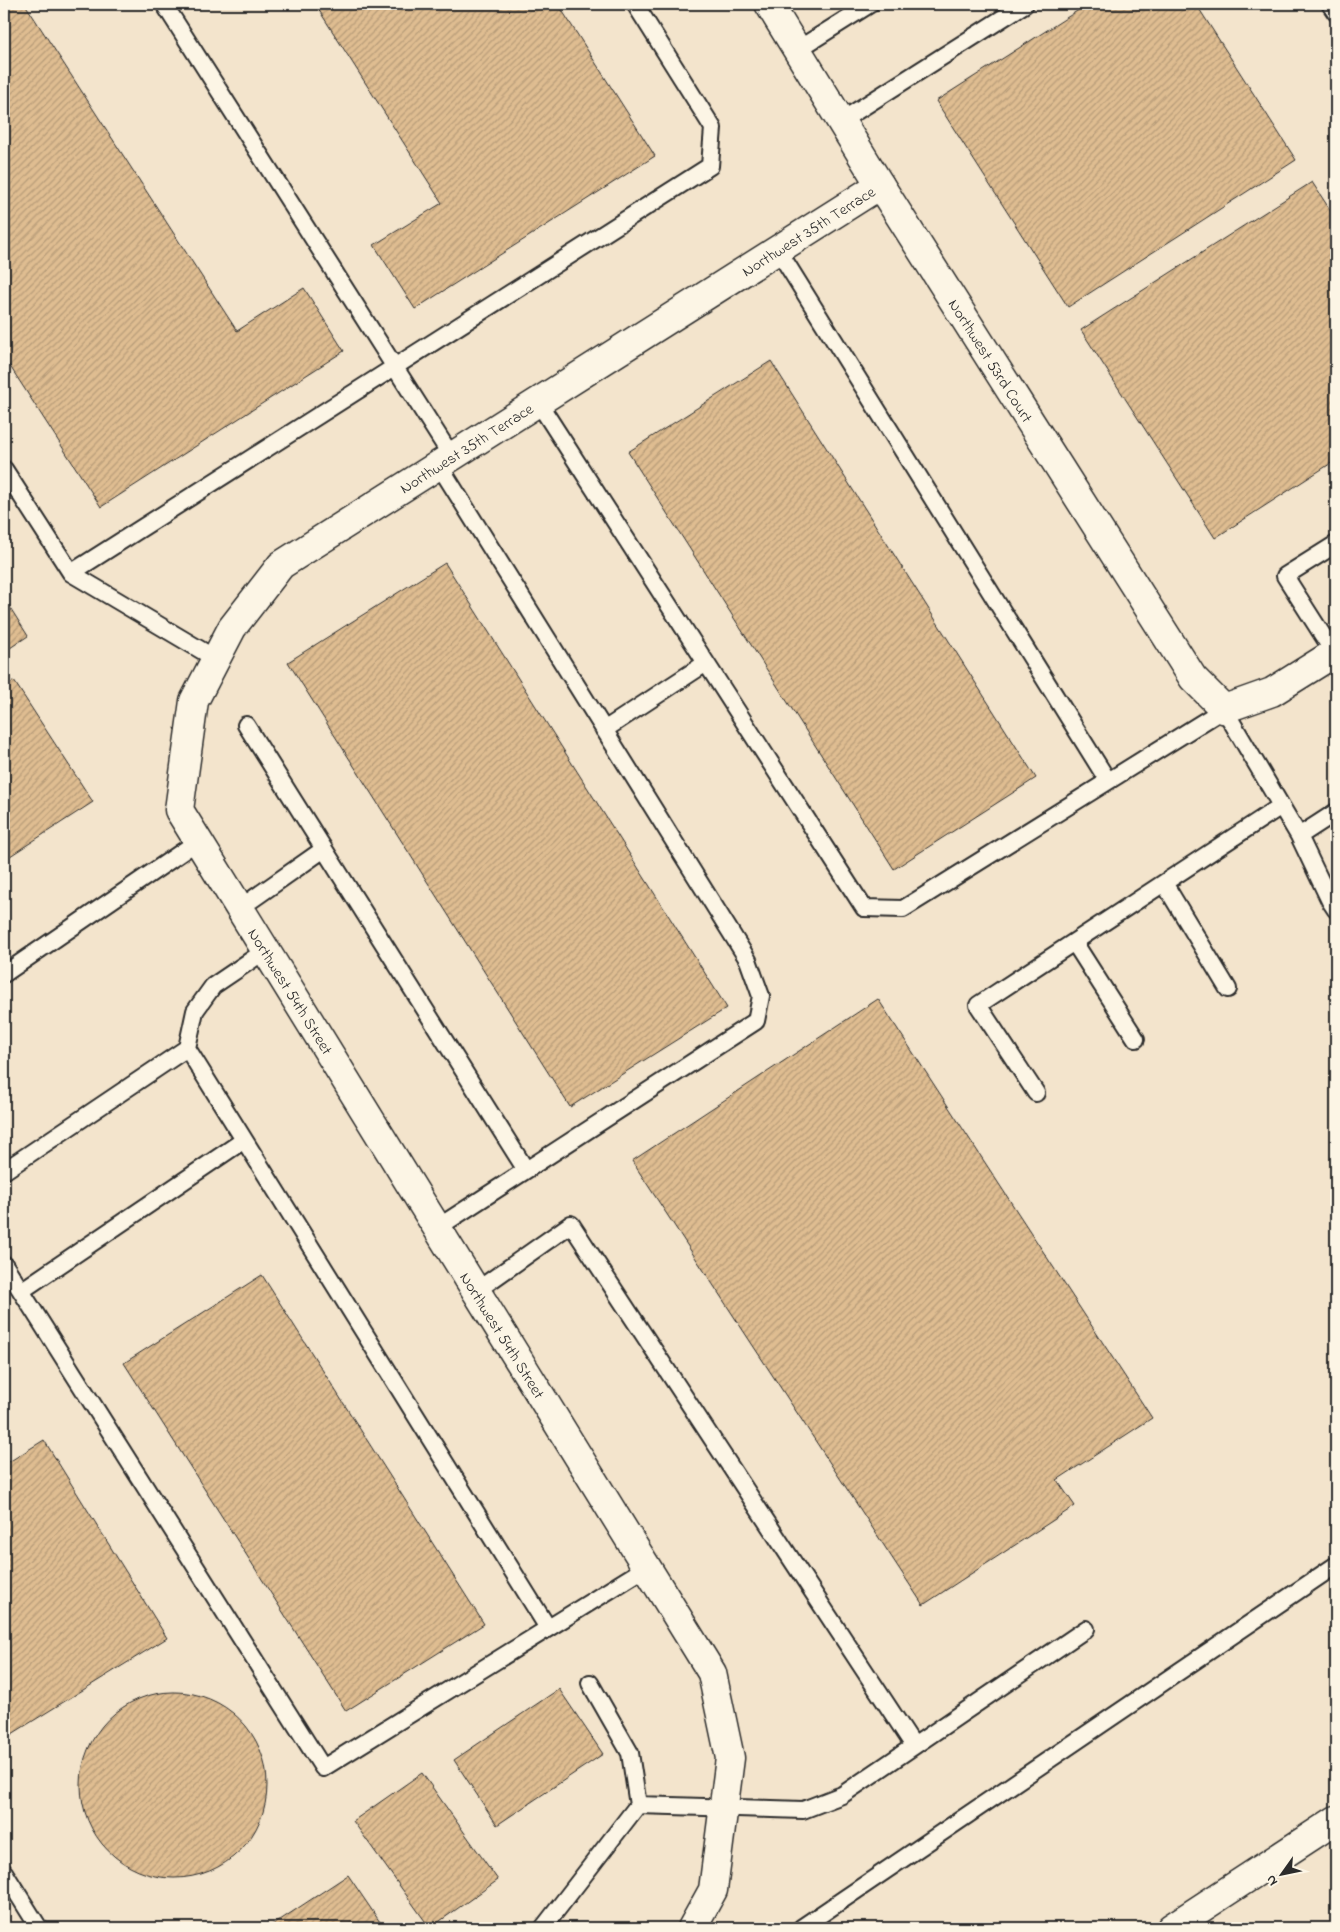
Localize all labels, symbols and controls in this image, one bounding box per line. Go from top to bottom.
street label: Northwest 35th Terrace [738,180,881,284]
street label: Northwest 53rd Court [941,295,1038,429]
street label: Northwest 35th Terrace [396,397,539,501]
street label: Northwest 54th Street [241,924,338,1061]
street label: Northwest 54th Street [453,1268,550,1405]
north arrow [1258,1850,1308,1900]
text: N [1261,1871,1284,1890]

